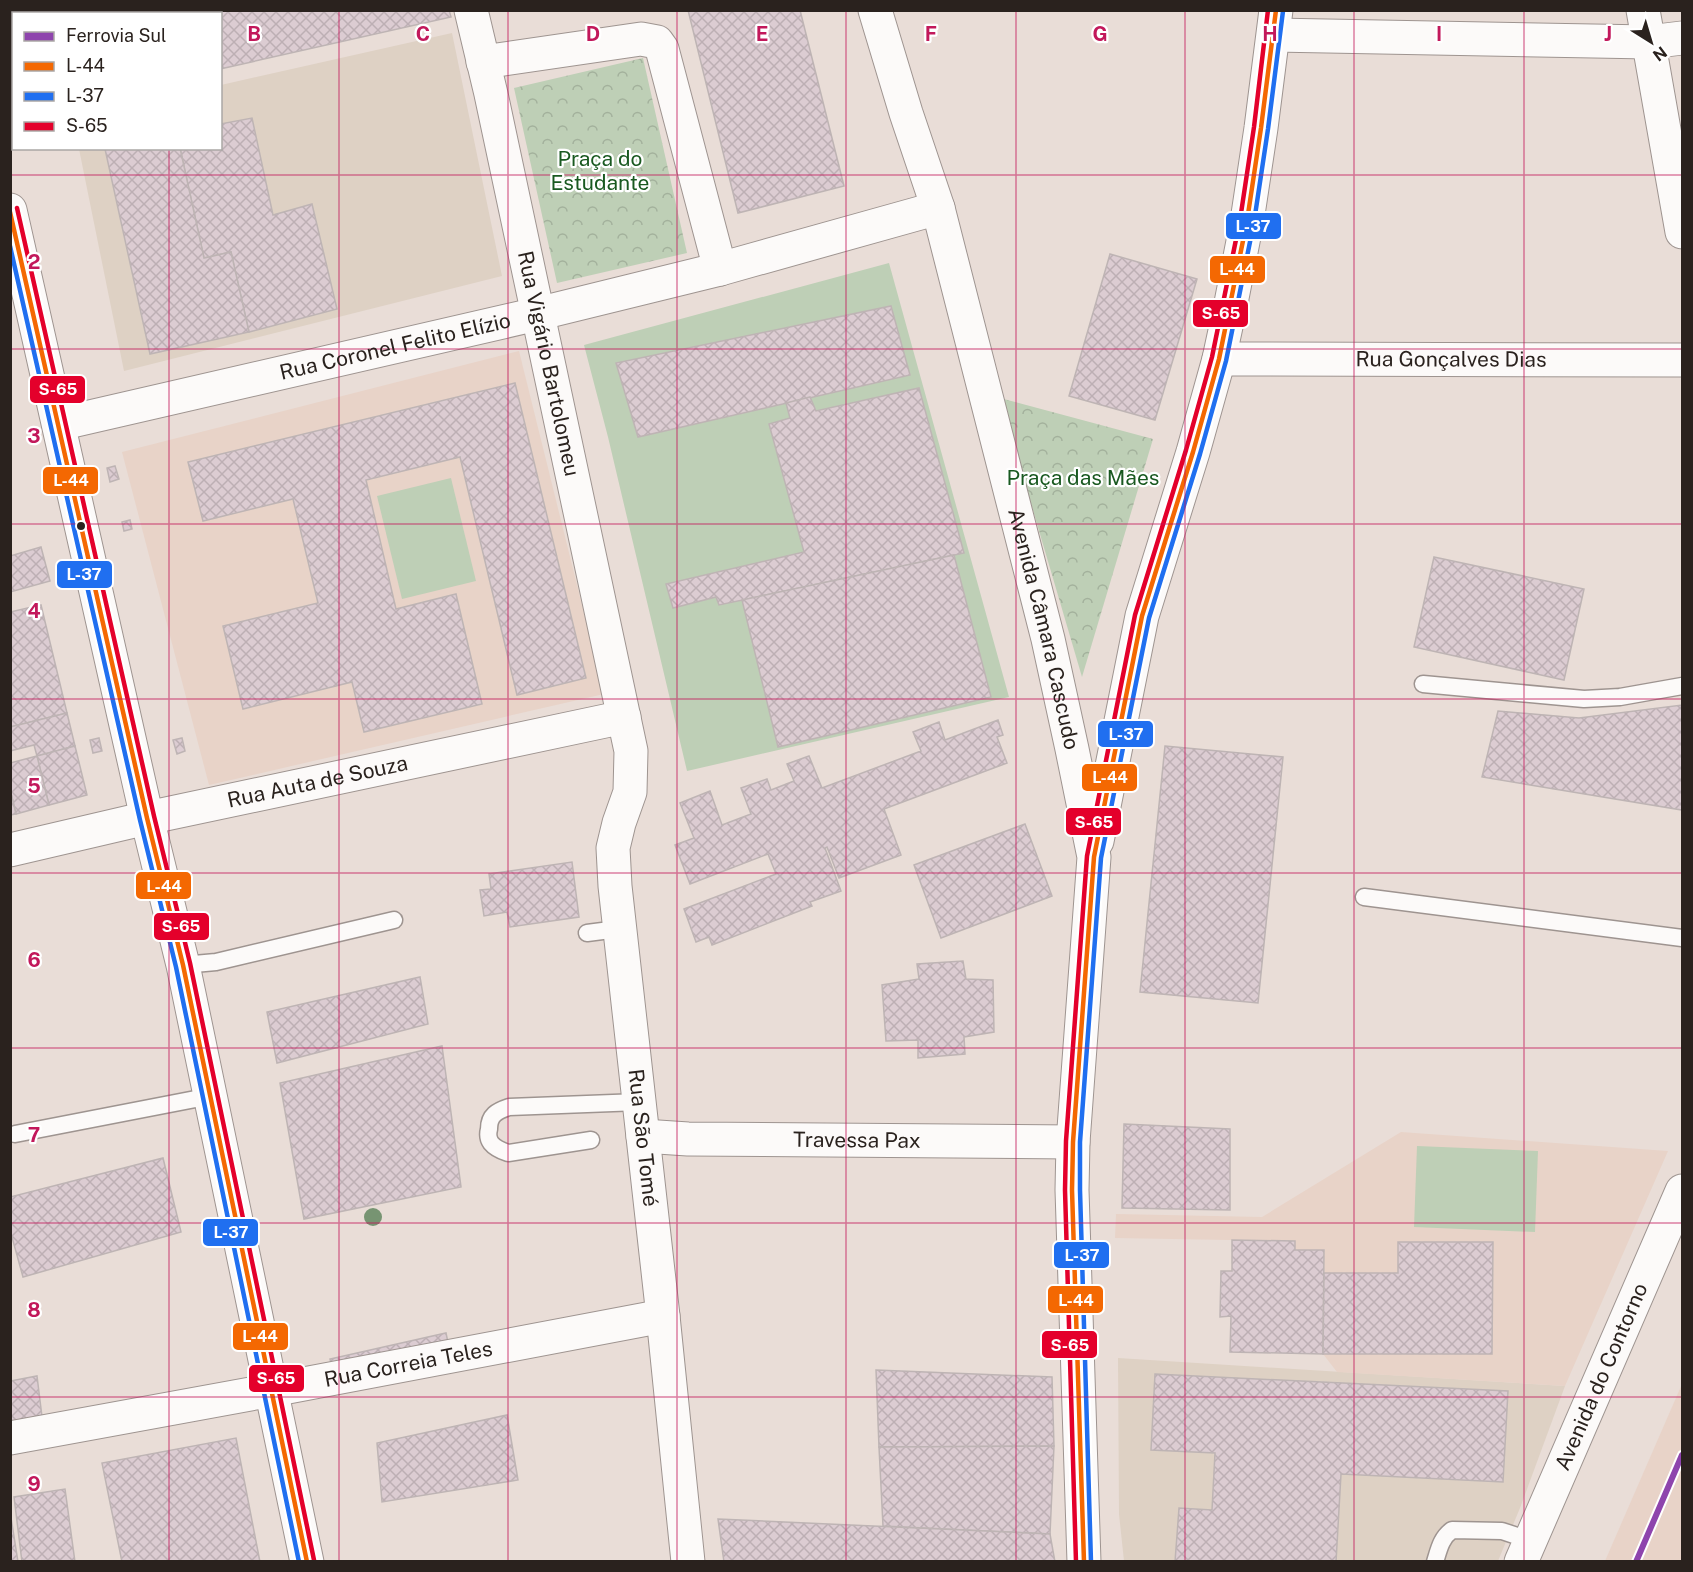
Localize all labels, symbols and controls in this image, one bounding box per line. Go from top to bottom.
legend [12,12,222,150]
north arrow [1621,12,1681,72]
text: B [247,22,261,46]
text: C [416,22,430,46]
text: D [586,22,600,46]
text: E [756,22,768,46]
text: F [925,22,937,46]
text: G [1092,22,1108,46]
text: H [1262,22,1278,46]
text: I [1436,22,1442,46]
text: J [1604,22,1612,46]
text: Ferrovia Sul [66,25,167,46]
text: N [1649,42,1670,65]
text: L-44 [66,55,105,76]
text: L-37 [66,85,104,106]
text: S-65 [66,115,108,136]
park label: Praça do Estudante [550,146,650,195]
line badge: L-37 [1225,212,1282,240]
text: L-37 [1235,217,1271,236]
street label: Rua Vigário Bartolomeu [513,248,585,479]
text: 2 [28,250,40,274]
line badge: L-44 [1209,255,1266,284]
text: L-44 [1219,260,1255,279]
line badge: S-65 [1192,299,1249,328]
text: S-65 [1202,304,1241,323]
street label: Rua Coronel Felito Elízio [277,307,513,385]
street label: Rua Gonçalves Dias [1355,346,1547,372]
line badge: S-65 [29,375,86,404]
text: S-65 [39,380,78,399]
text: 3 [27,424,41,448]
park label: Praça das Mães [1007,465,1159,490]
line badge: L-44 [42,466,99,495]
text: L-44 [53,471,89,490]
street label: Avenida Câmara Cascudo [1003,506,1085,752]
unlabelled marker [75,520,87,532]
line badge: L-37 [56,560,113,589]
text: L-37 [66,565,102,584]
text: 4 [27,599,41,623]
line badge: L-37 [1097,720,1154,748]
text: L-37 [1108,725,1144,744]
street label: Rua Auta de Souza [225,750,410,813]
line badge: L-44 [1081,763,1138,792]
text: L-44 [1092,768,1128,787]
text: 5 [27,774,41,798]
line badge: S-65 [1065,807,1122,836]
text: S-65 [1075,813,1114,832]
line badge: L-44 [135,871,192,900]
text: L-44 [146,877,182,896]
line badge: S-65 [153,912,210,941]
text: S-65 [162,917,201,936]
text: 6 [27,948,41,972]
street label: Rua São Tomé [623,1067,664,1208]
text: 7 [28,1123,40,1147]
street label: Travessa Pax [793,1127,921,1153]
line badge: L-37 [202,1218,259,1247]
text: L-37 [213,1223,249,1242]
line badge: L-37 [1053,1241,1110,1269]
text: L-37 [1064,1246,1100,1265]
street label: Avenida do Contorno [1549,1279,1653,1474]
line badge: L-44 [1047,1285,1104,1314]
text: L-44 [1058,1291,1094,1310]
text: 8 [27,1298,41,1322]
line badge: L-44 [232,1322,289,1351]
text: L-44 [242,1327,278,1346]
line badge: S-65 [1041,1330,1098,1359]
street label: Rua Correia Teles [322,1336,494,1392]
text: S-65 [1051,1336,1090,1355]
line badge: S-65 [248,1364,305,1393]
text: S-65 [257,1369,296,1388]
text: 9 [27,1472,41,1496]

